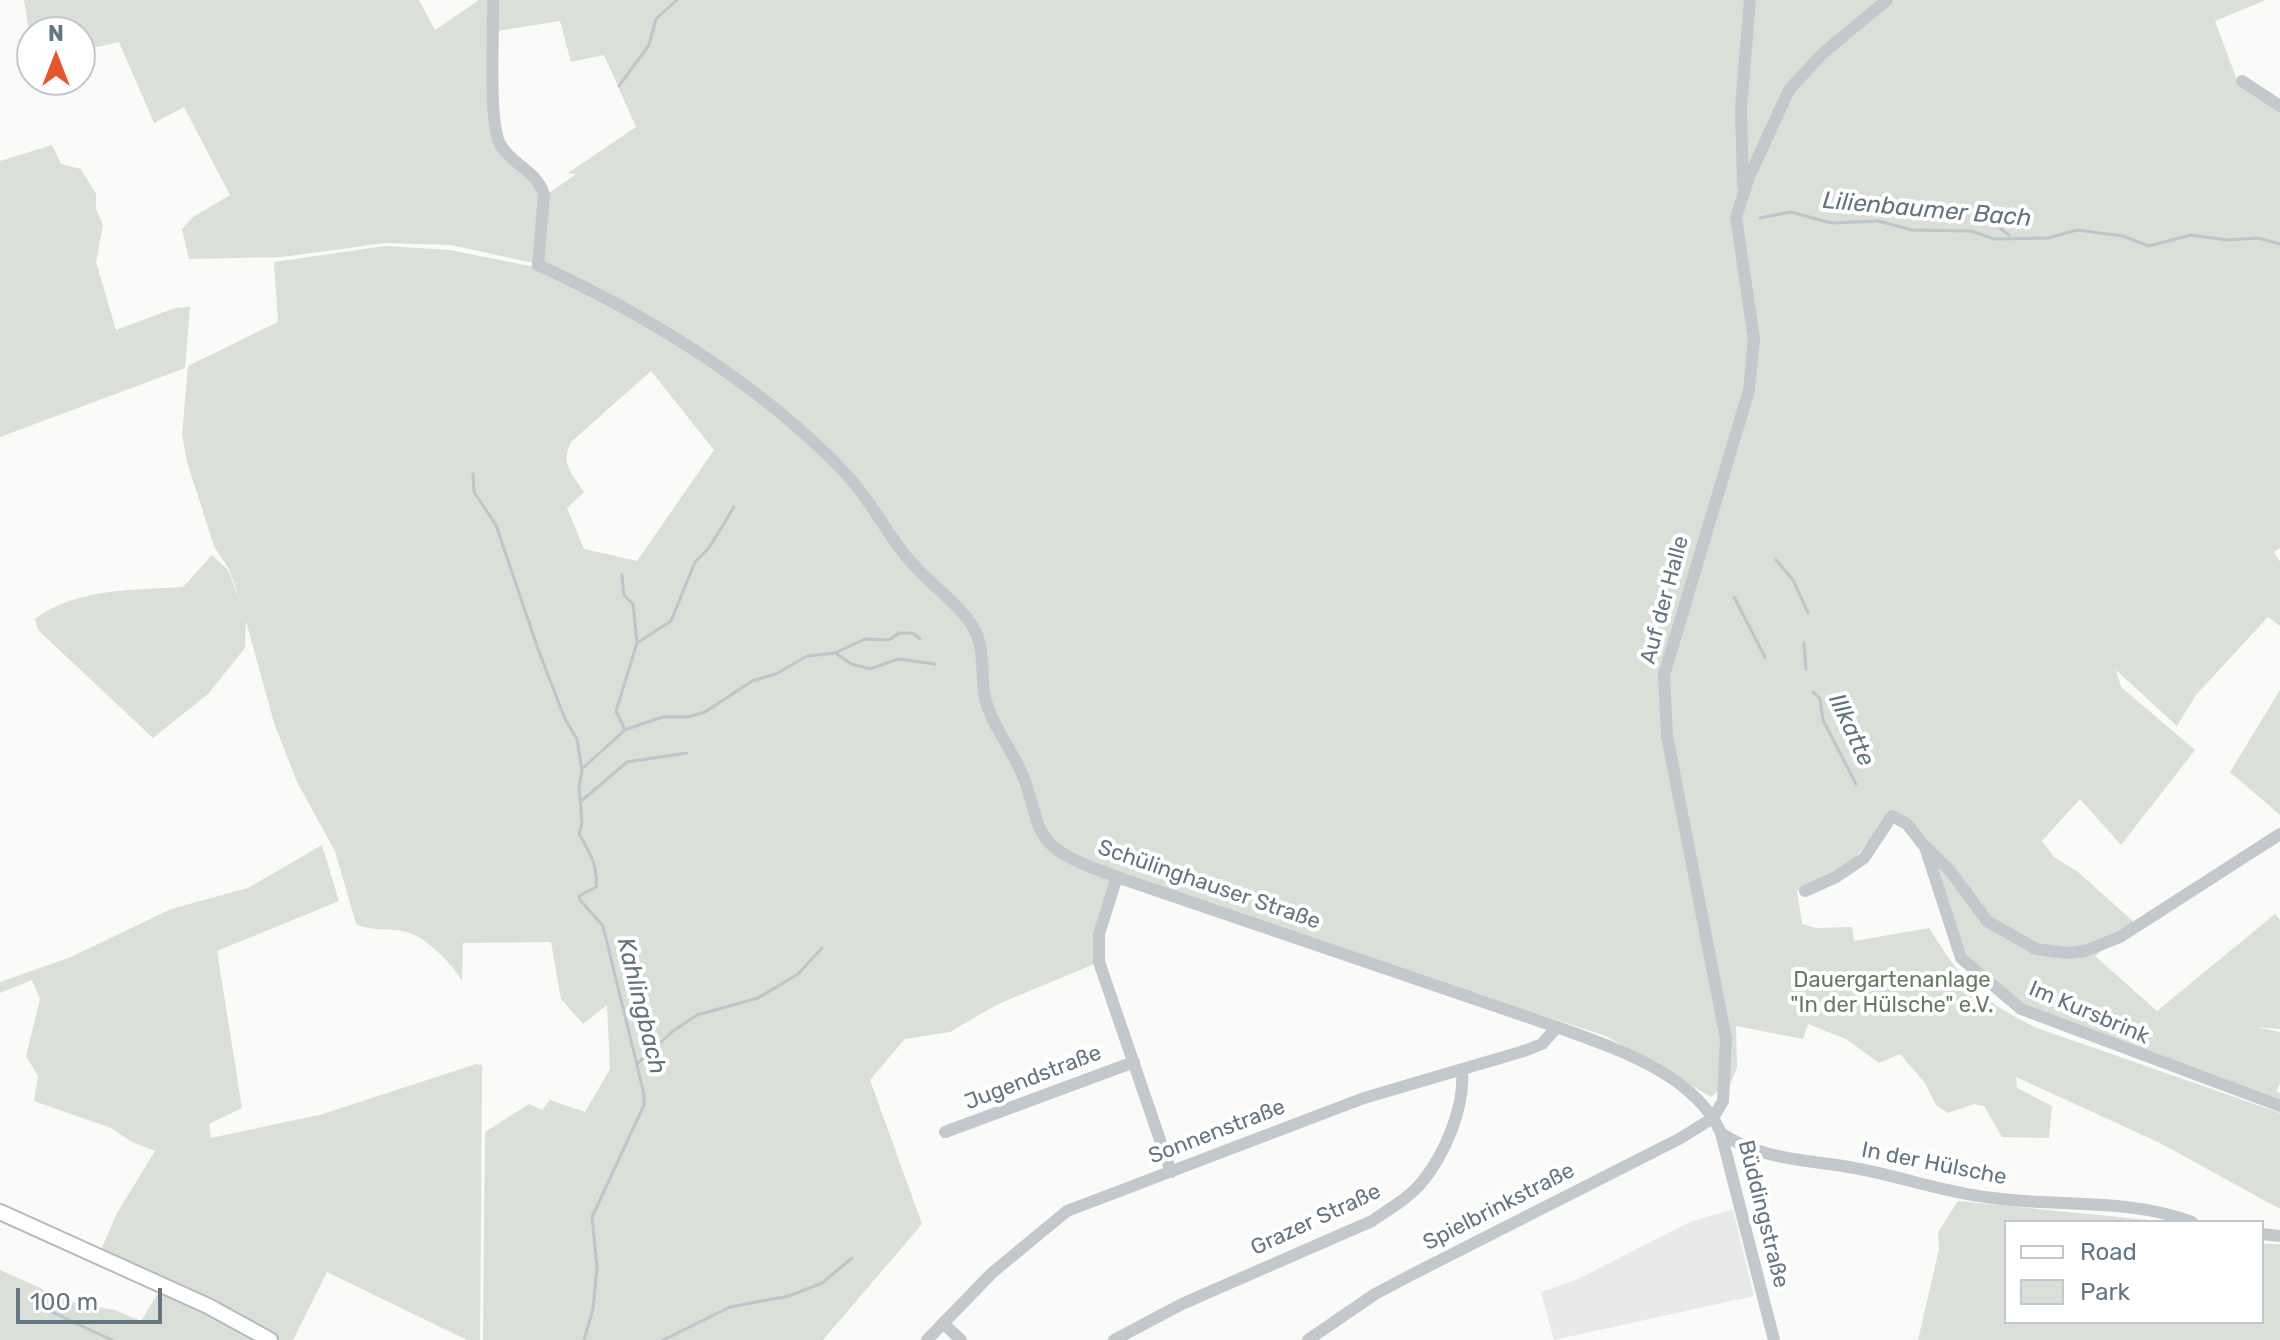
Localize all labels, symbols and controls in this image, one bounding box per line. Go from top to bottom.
north arrow [16,16,96,96]
text: N [48,20,64,47]
water label: Lilienbaumer Bach [1821,187,2033,233]
street label: Auf der Halle [1635,533,1695,667]
water label: Illkatte [1822,689,1880,771]
street label: Schülinghauser Straße [1094,834,1324,936]
water label: Kahlingbach [610,935,672,1077]
park label: Dauergartenanlage "In der Hülsche" e.V. [1790,968,1994,1020]
street label: Im Kursbrink [2025,976,2153,1050]
street label: Jugendstraße [961,1040,1105,1116]
street label: Sonnenstraße [1145,1094,1289,1170]
street label: Büddingstraße [1732,1137,1794,1291]
street label: In der Hülsche [1859,1137,2009,1191]
street label: Spielbrinkstraße [1419,1157,1579,1257]
street label: Grazer Straße [1247,1178,1385,1262]
legend [2004,1220,2264,1324]
text: Road [2080,1238,2137,1266]
scale bar [20,1272,166,1322]
text: Park [2080,1278,2130,1306]
text: 100 m [30,1288,98,1316]

